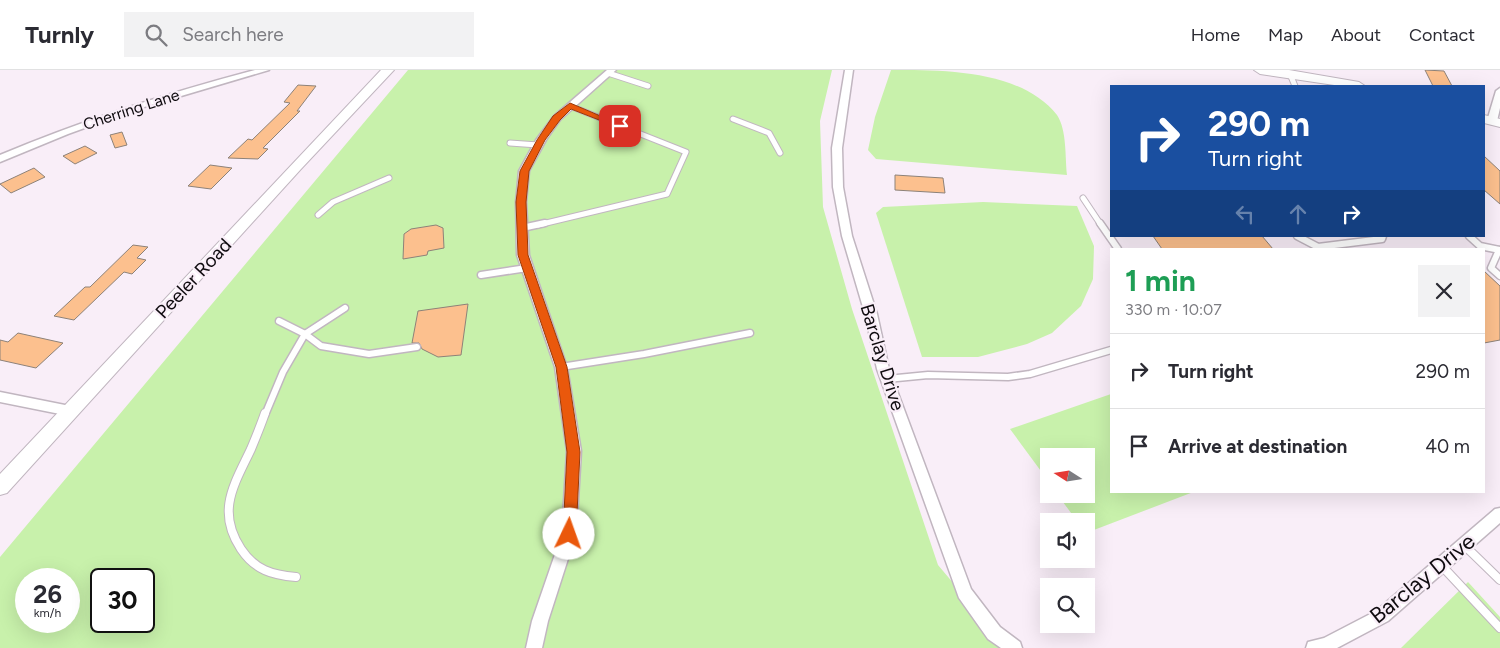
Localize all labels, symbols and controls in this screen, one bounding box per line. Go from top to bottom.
search box [124,12,474,57]
text: Turnly [25,20,94,49]
icon: search [142,21,170,49]
text: Search here [182,23,284,46]
text: Home [1191,24,1240,46]
text: Map [1268,24,1303,46]
text: About [1331,24,1381,46]
text: Contact [1409,24,1475,46]
street label: Cherring Lane [81,85,182,134]
text: 290 m [1208,103,1310,145]
pin [599,105,641,147]
icon: right [1125,105,1190,170]
icon: arrive [606,112,634,140]
text: Turn right [1208,145,1303,172]
icon: left [1231,200,1259,228]
icon: ahead [1284,200,1312,228]
icon: right [1337,200,1365,228]
street label: Peeler Road [151,234,236,323]
text: 1 min [1125,262,1196,299]
button: close [1418,265,1470,317]
text: 330 m · 10:07 [1125,300,1222,319]
street label: Barclay Drive [855,301,910,413]
icon: right [1125,357,1153,385]
text: Turn right [1168,360,1254,383]
text: 290 m [1416,360,1470,383]
icon: arrive [1125,432,1153,460]
text: Arrive at destination [1168,435,1347,458]
text: 40 m [1425,435,1470,458]
north arrow [1040,448,1095,502]
map controls [1040,448,1095,633]
position arrow [542,507,594,559]
button: sound [1040,513,1095,568]
street label: Barclay Drive [1364,528,1480,629]
speed limit sign: 30 [90,568,155,633]
button: search [1040,578,1095,633]
text: 26 [33,579,62,609]
text: km/h [34,606,61,620]

